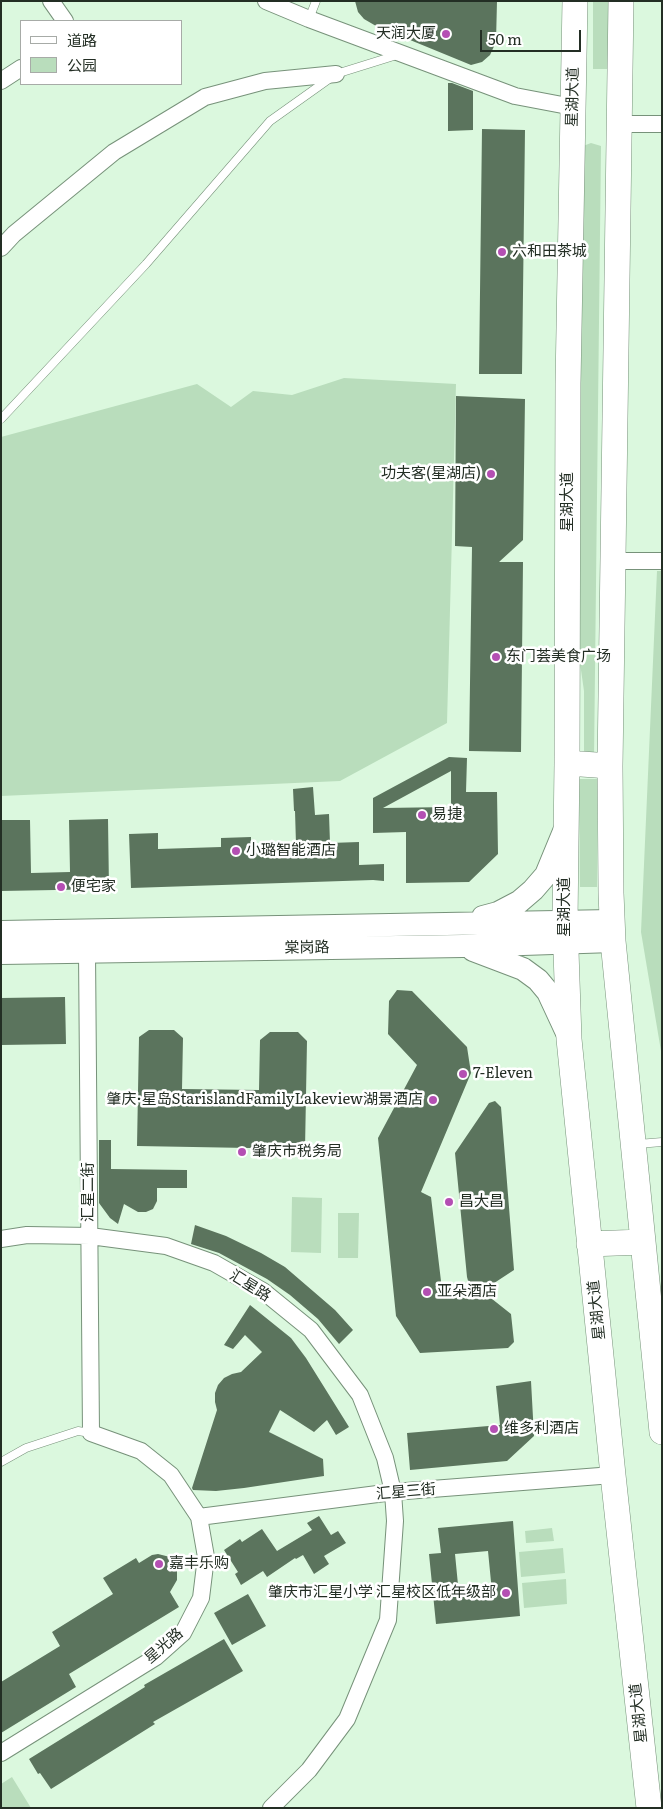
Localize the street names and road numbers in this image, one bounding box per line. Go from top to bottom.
street label: 星湖大道 [563,67,583,127]
street label: 星湖大道 [559,472,577,532]
street label: 星湖大道 [556,877,574,937]
street label: 棠岗路 [284,939,330,957]
street label: 汇星二街 [80,1162,98,1222]
street label: 汇星路 [226,1266,274,1306]
street label: 星湖大道 [585,1279,609,1341]
street label: 汇星三街 [375,1480,437,1504]
street label: 星光路 [141,1624,187,1668]
street label: 星湖大道 [627,1682,651,1744]

